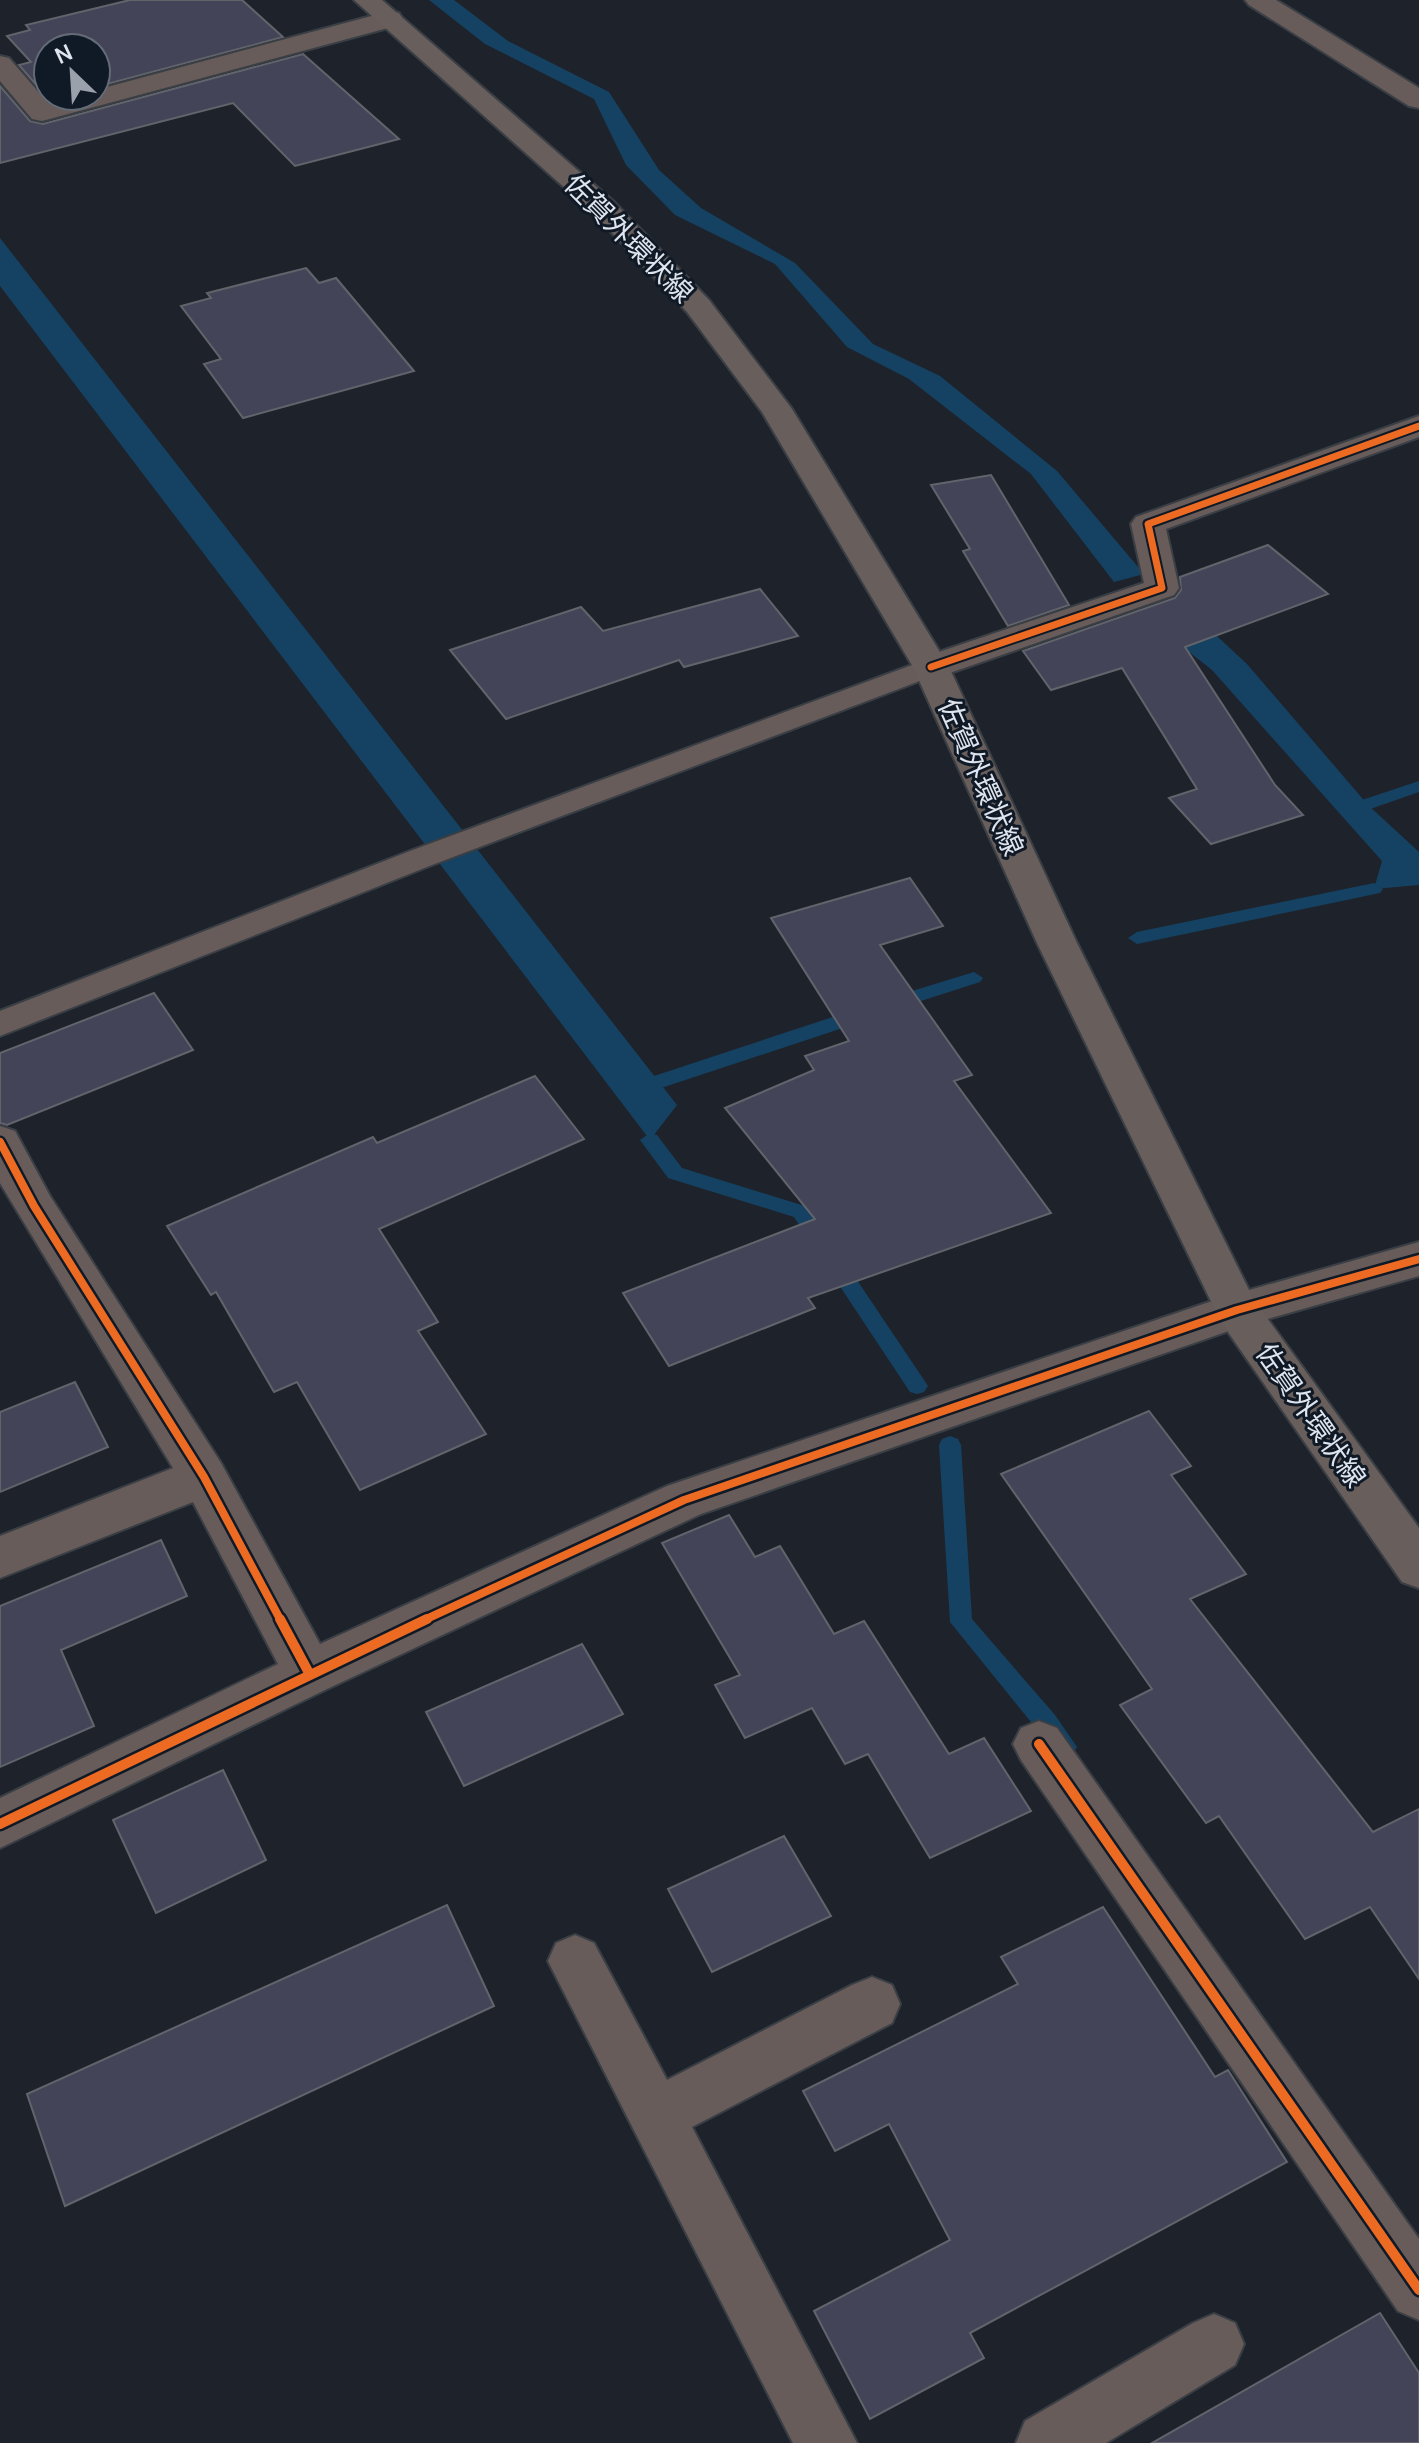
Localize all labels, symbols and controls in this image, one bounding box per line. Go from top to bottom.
north arrow [32,32,112,112]
text: N [50,37,77,71]
street label: 佐賀外環状線 [557,164,703,310]
street label: 佐賀外環状線 [930,692,1033,861]
street label: 佐賀外環状線 [1248,1335,1376,1494]

